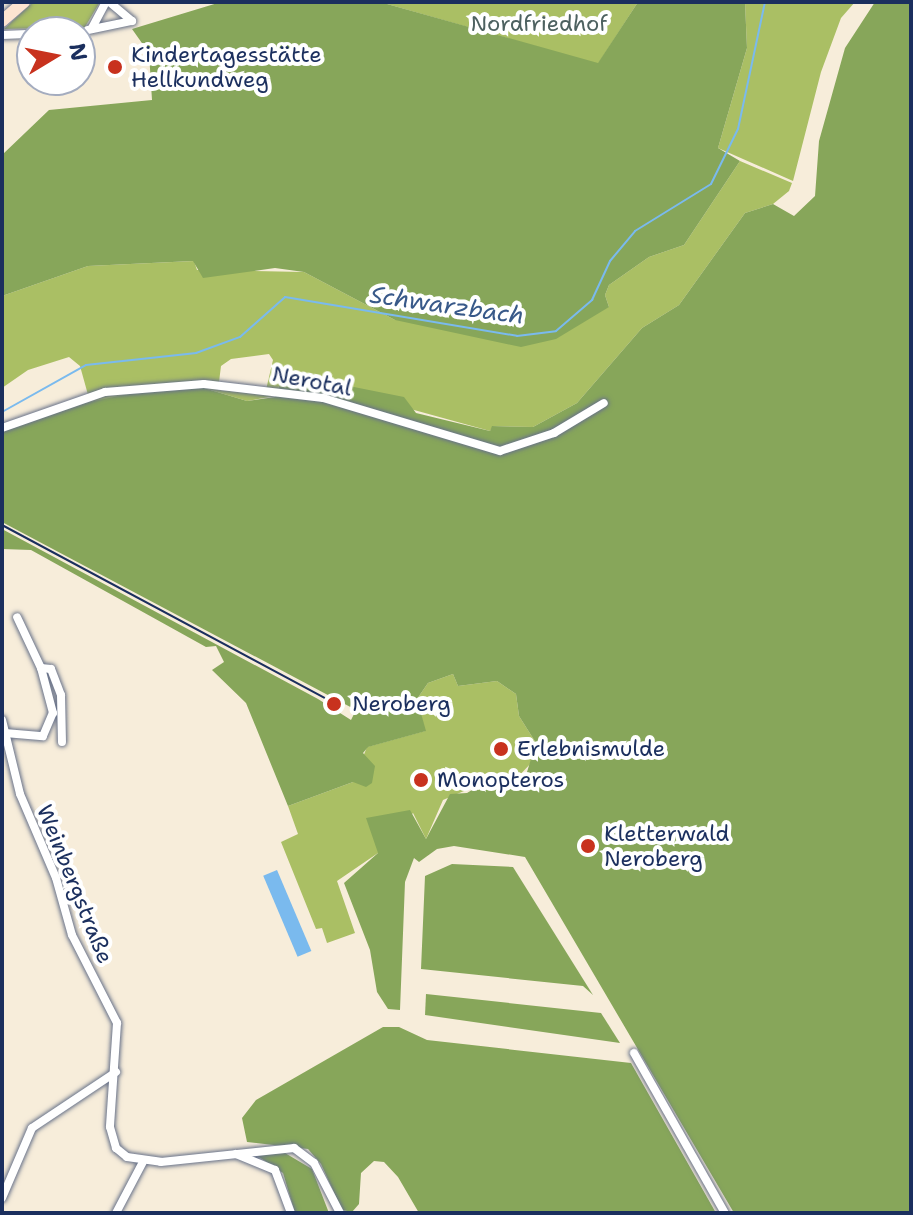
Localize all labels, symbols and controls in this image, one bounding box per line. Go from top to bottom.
park label: Nordfriedhof [471,11,607,37]
north arrow [16,16,96,96]
text: N [62,41,94,63]
place label: Kindertagesstätte Hellkundweg [131,41,322,92]
marker: Kindertagesstätte Hellkundweg [106,58,124,76]
water label: Schwarzbach [368,281,526,331]
street label: Nerotal [270,360,354,402]
place label: Neroberg [352,691,451,717]
marker: Neroberg [323,693,345,715]
place label: Erlebnismulde [517,736,665,762]
marker: Erlebnismulde [492,740,510,758]
place label: Monopteros [437,767,564,793]
marker: Monopteros [412,771,430,789]
street label: Weinbergstraße [31,801,119,967]
place label: Kletterwald Neroberg [604,820,729,872]
marker: Kletterwald Neroberg [579,837,597,855]

